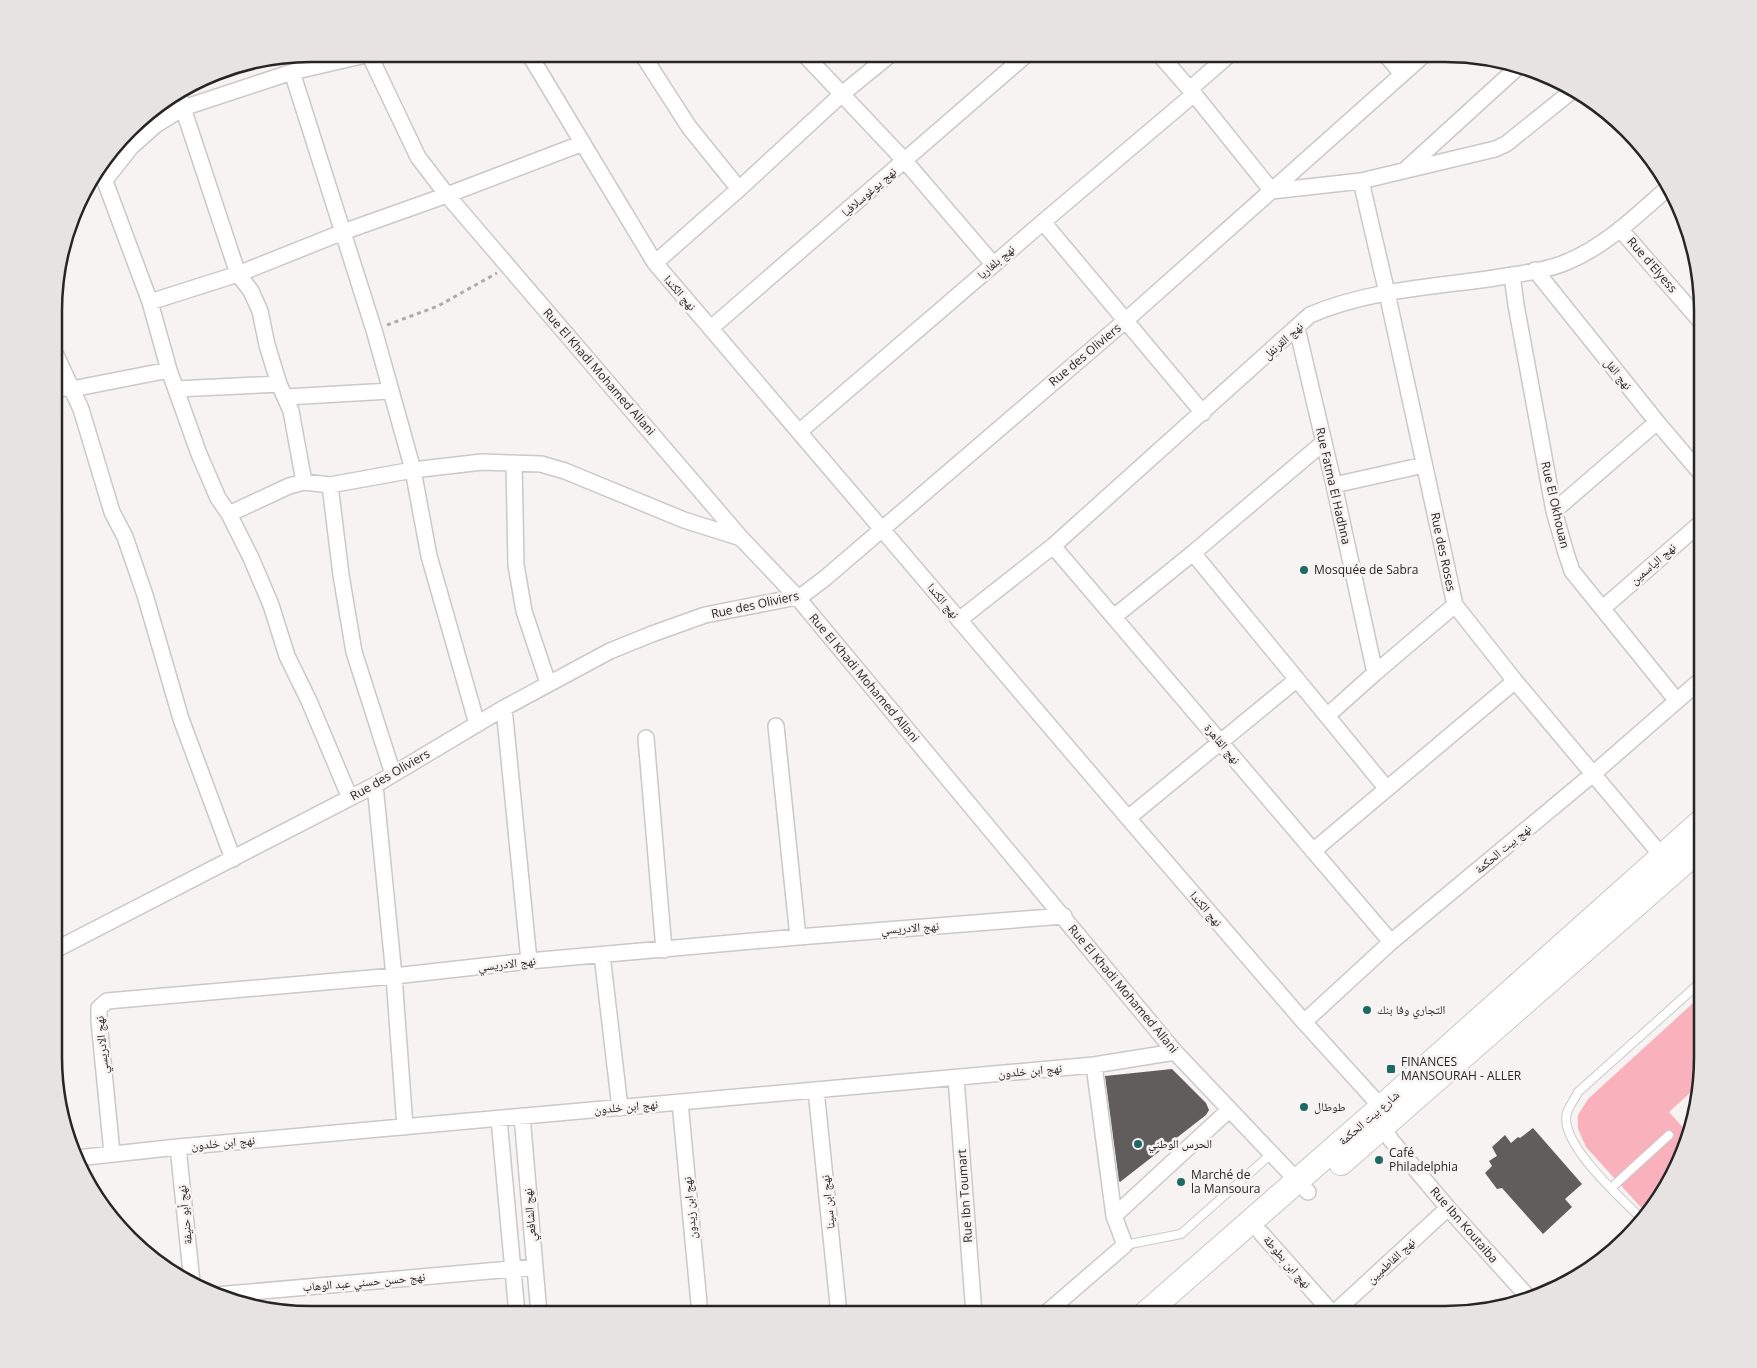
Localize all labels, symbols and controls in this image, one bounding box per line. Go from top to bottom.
street label: نهج يوغوسلافيا [837,163,900,220]
street label: Rue d'Elyess [1623,233,1681,296]
street label: نهج بلغاريا [973,240,1018,283]
street label: نهج الكندا [660,271,701,314]
street label: Rue El Khadi Mohamed Allani [539,304,659,439]
street label: نهج القرنفل [1259,318,1307,363]
street label: Rue des Oliviers [1045,319,1125,390]
street label: نهج الفل [1600,354,1636,393]
street label: Rue Fatma El Hadhna [1312,426,1355,546]
street label: Rue El Okhouan [1537,460,1574,550]
street label: Rue des Roses [1427,511,1460,593]
street label: نهج الياسمين [1626,539,1679,588]
place label: Mosquée de Sabra [1314,561,1418,578]
marker: Mosquée de Sabra [1298,564,1310,576]
street label: نهج الكندا [923,579,963,622]
street label: Rue des Oliviers [709,587,801,622]
street label: Rue El Khadi Mohamed Allani [805,610,923,746]
street label: نهج القاهرة [1200,720,1244,767]
street label: Rue des Oliviers [347,745,433,804]
street label: نهج بيت الحكمة [1471,820,1534,877]
street label: نهج الكندا [1186,887,1227,930]
street label: نهج الادريسي [880,917,940,940]
street label: Rue El Khadi Mohamed Allani [1064,921,1182,1057]
street label: نهج الادريسي [477,952,537,977]
place label: التجاري وفا بنك [1377,1001,1446,1020]
marker: التجاري وفا بنك [1361,1004,1373,1016]
street label: نهج الادريسي [91,1015,115,1075]
place label: FINANCES MANSOURAH - ALLER [1401,1053,1522,1084]
street label: نهج ابن خلدون [997,1059,1063,1082]
marker: FINANCES MANSOURAH - ALLER [1385,1063,1397,1075]
street label: شارع بيت الحكمة [1335,1086,1403,1149]
street label: نهج ابن خلدون [593,1095,659,1118]
place label: طوطال [1314,1098,1346,1115]
marker: طوطال [1298,1101,1310,1113]
street label: نهج ابن خلدون [190,1131,256,1154]
place label: الحرس الوطني [1148,1135,1212,1154]
marker: الحرس الوطني [1132,1138,1144,1150]
place label: Café Philadelphia [1389,1144,1458,1175]
street label: Rue Ibn Toumart [953,1149,976,1243]
marker: Café Philadelphia [1373,1154,1385,1166]
place label: Marché de la Mansoura [1191,1166,1261,1197]
street label: نهج ابن سينا [816,1174,839,1230]
street label: نهج ابن زيدون [678,1176,701,1240]
marker: Marché de la Mansoura [1175,1176,1187,1188]
street label: Rue Ibn Koutaiba [1427,1183,1502,1266]
street label: نهج أبو حنيفة [173,1185,196,1245]
street label: نهج الشافعي [519,1187,542,1243]
street label: نهج ابن بطوطة [1260,1232,1315,1292]
street label: نهج الفاطميين [1363,1234,1419,1288]
street label: نهج حسن حسني عبد الوهاب [302,1268,426,1297]

